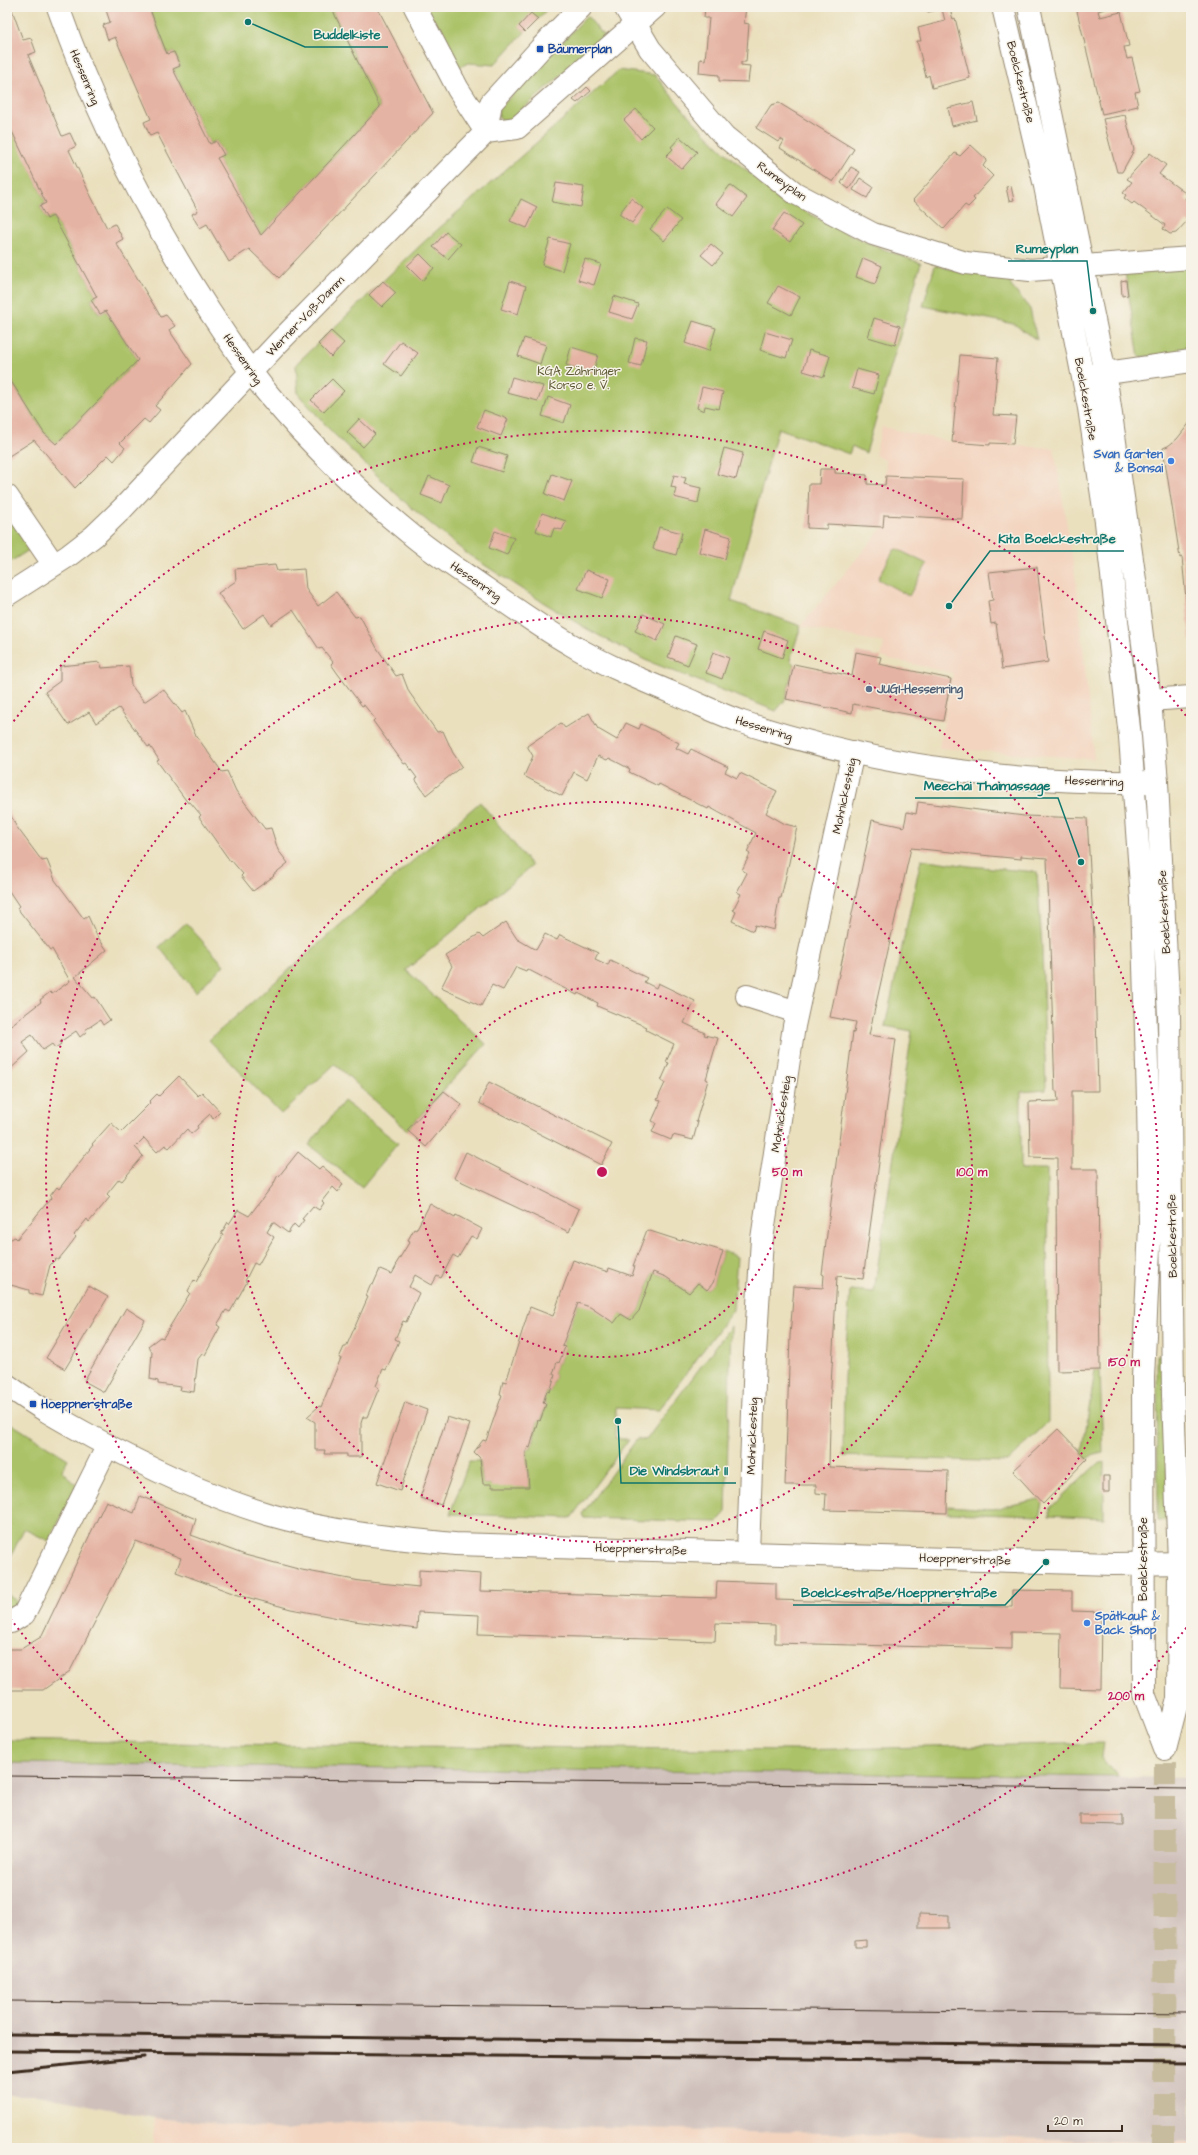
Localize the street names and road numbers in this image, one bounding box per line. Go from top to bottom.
street label: Boelckestraße [1002,39,1039,125]
street label: Hessenring [64,47,104,108]
street label: Rumeyplan [753,158,810,206]
street label: Werner-Voß-Damm [262,272,349,361]
street label: Hessenring [218,330,266,389]
street label: Boelckestraße [1070,356,1101,442]
street label: Hessenring [446,558,505,606]
street label: Hessenring [733,712,795,746]
street label: Mohnickesteig [828,757,862,836]
street label: Hessenring [1064,772,1124,792]
street label: Boelckestraße [1154,869,1175,954]
street label: Mohnickesteig [767,1075,797,1154]
street label: Boelckestraße [1163,1193,1182,1278]
street label: Mohnickesteig [743,1397,763,1475]
street label: Boelckestraße [1135,1517,1152,1601]
street label: Hoeppnerstraße [595,1539,688,1560]
street label: Hoeppnerstraße [919,1549,1012,1570]

